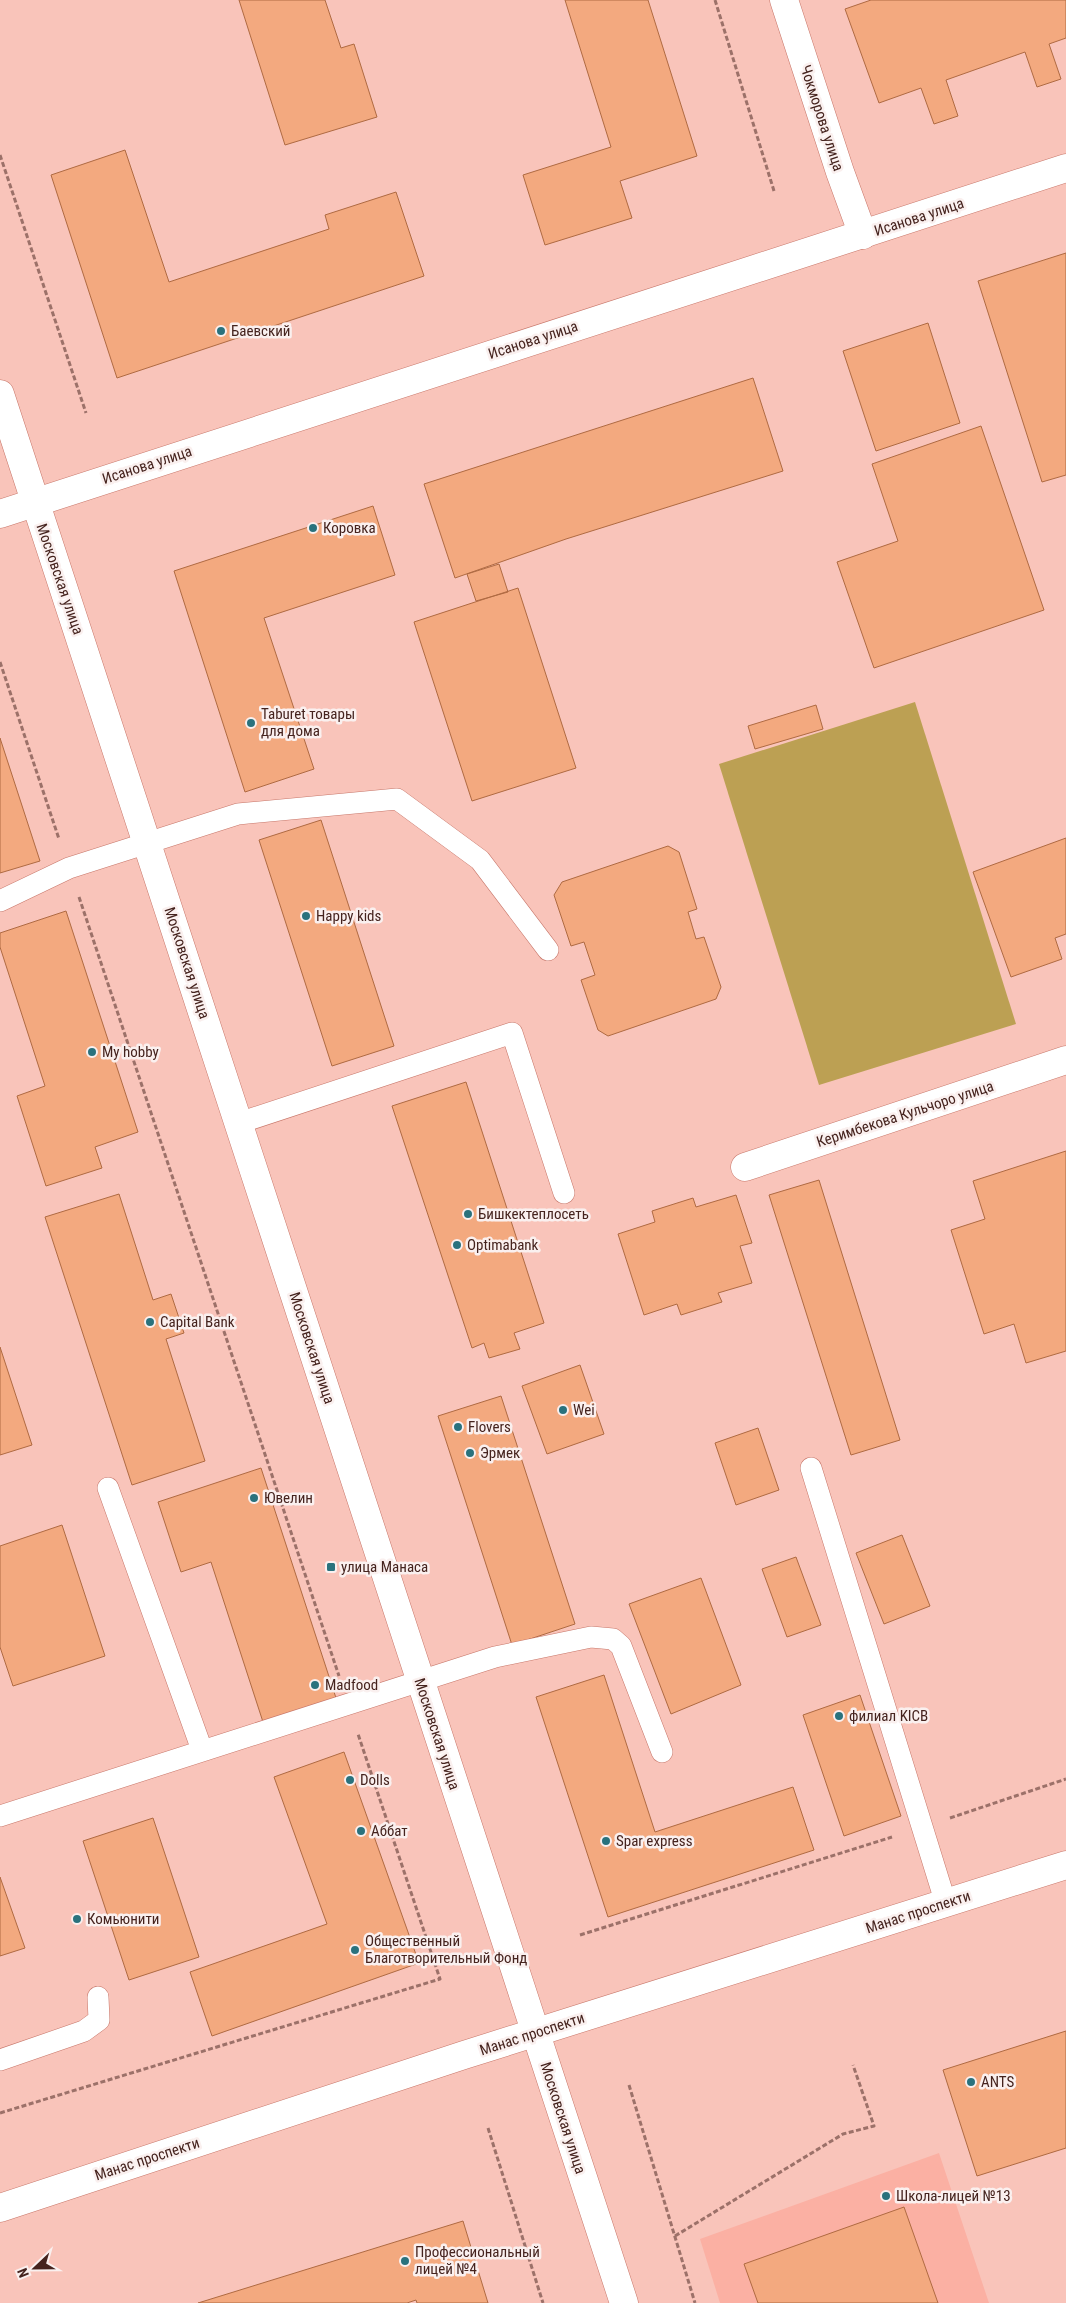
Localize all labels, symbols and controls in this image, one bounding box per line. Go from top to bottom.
street label: Чокморова улица [796,63,848,173]
street label: Исанова улица [872,194,966,240]
street label: Исанова улица [486,317,580,363]
place label: Баевский [231,322,290,340]
marker: Баевский [215,325,227,337]
street label: Исанова улица [100,442,194,488]
place label: Коровка [323,519,376,537]
street label: Московская улица [33,521,87,637]
marker: Коровка [307,522,319,534]
place label: Taburet товары для дома [261,705,355,740]
marker: Taburet товары для дома [245,717,257,729]
street label: Московская улица [160,905,214,1021]
place label: Happy kids [316,907,382,925]
marker: Happy kids [300,910,312,922]
place label: My hobby [102,1043,159,1061]
marker: My hobby [86,1046,98,1058]
street label: Керимбекова Кульчоро улица [814,1077,996,1151]
place label: Бишкектеплосеть [478,1205,589,1223]
marker: Бишкектеплосеть [462,1208,474,1220]
place label: Optimabank [467,1236,539,1254]
marker: Optimabank [451,1239,463,1251]
street label: Московская улица [285,1290,339,1406]
place label: Capital Bank [160,1313,235,1331]
marker: Capital Bank [144,1316,156,1328]
place label: Wei [573,1401,595,1419]
marker: Wei [557,1404,569,1416]
place label: Flovers [468,1418,511,1436]
marker: Flovers [452,1421,464,1433]
place label: Эрмек [480,1444,520,1462]
marker: Эрмек [464,1447,476,1459]
place label: Ювелин [264,1489,313,1507]
marker: Ювелин [248,1492,260,1504]
place label: улица Манаса [341,1558,428,1576]
marker: улица Манаса [325,1561,337,1573]
place label: Madfood [325,1676,378,1694]
street label: Московская улица [410,1676,464,1792]
marker: Madfood [309,1679,321,1691]
place label: филиал KICB [849,1707,928,1725]
marker: филиал KICB [833,1710,845,1722]
place label: Dolls [360,1771,390,1789]
marker: Dolls [344,1774,356,1786]
place label: Аббат [371,1822,408,1840]
marker: Аббат [355,1825,367,1837]
place label: Spar express [616,1832,693,1850]
marker: Spar express [600,1835,612,1847]
street label: Манас проспекти [863,1887,973,1937]
place label: Комьюнити [87,1910,160,1928]
marker: Комьюнити [71,1913,83,1925]
place label: Общественный Благотворительный Фонд [365,1932,527,1967]
marker: Общественный Благотворительный Фонд [349,1944,361,1956]
street label: Манас проспекти [477,2009,587,2059]
street label: Московская улица [536,2060,590,2176]
place label: ANTS [981,2073,1014,2091]
marker: ANTS [965,2076,977,2088]
street label: Манас проспекти [92,2134,202,2184]
place label: Школа-лицей №13 [896,2187,1011,2205]
marker: Школа-лицей №13 [880,2190,892,2202]
north arrow [10,2243,60,2293]
place label: Профессиональный лицей №4 [415,2243,540,2278]
marker: Профессиональный лицей №4 [399,2255,411,2267]
text: N [14,2266,32,2280]

